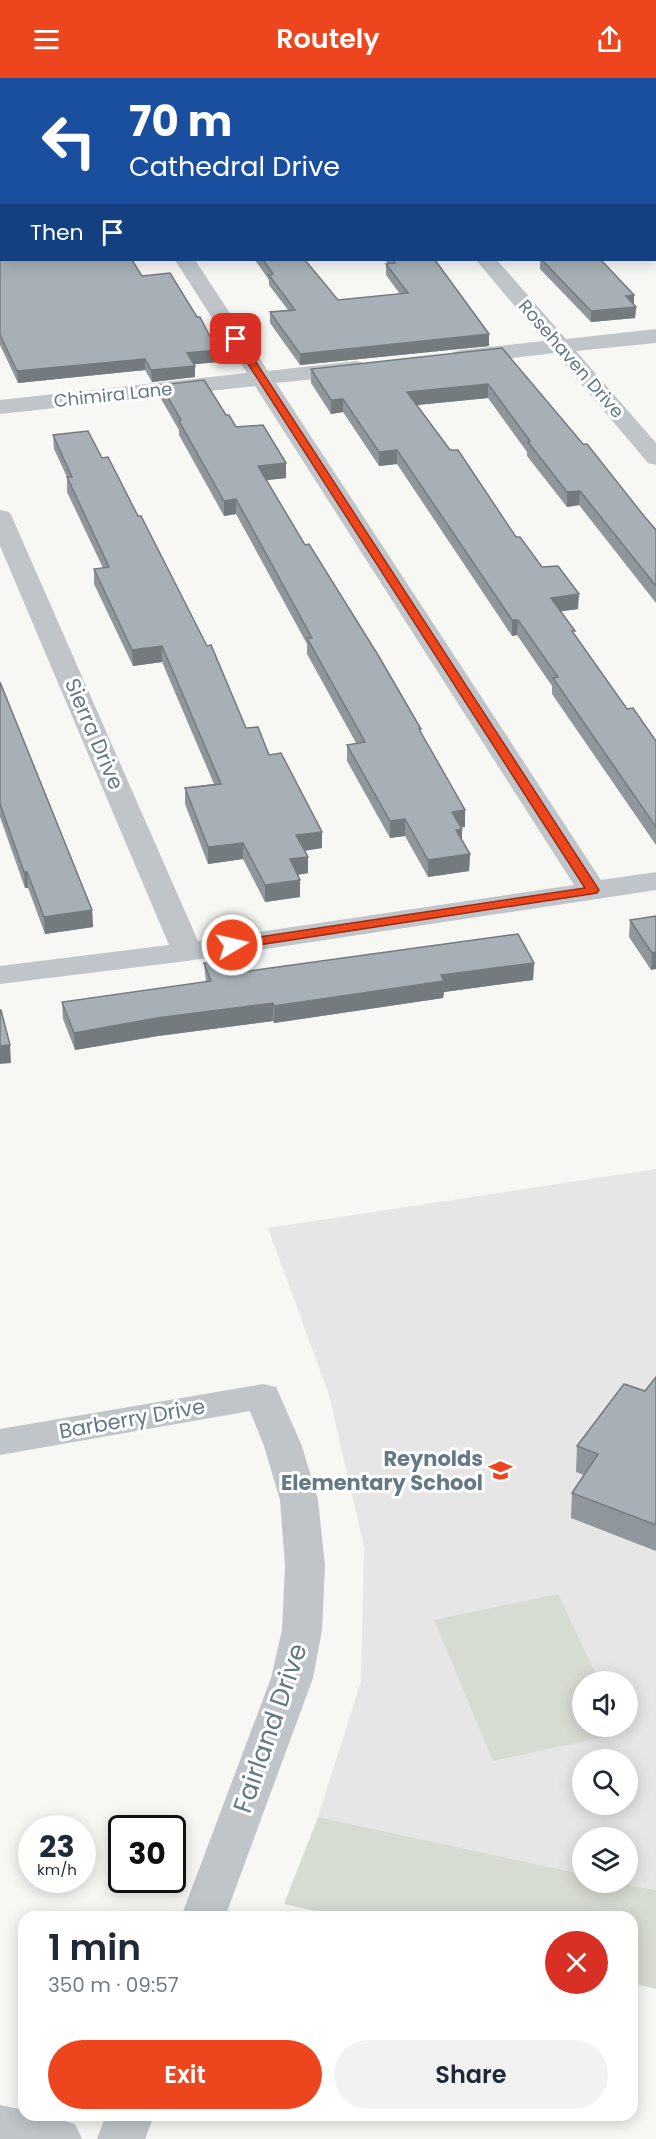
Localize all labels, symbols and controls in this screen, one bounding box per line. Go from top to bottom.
text: Routely [276,20,380,57]
icon: menu [30,23,63,56]
icon: share [593,23,626,56]
text: 70 m [129,92,232,151]
icon: left [30,102,108,180]
text: Cathedral Drive [129,148,340,185]
icon: arrive [96,216,129,249]
text: Then [30,217,84,248]
street label: Rosehaven Drive [513,294,630,423]
pin [210,313,261,364]
icon: arrive [219,322,252,355]
street label: Chimira Lane [52,376,173,413]
street label: Sierra Drive [58,674,131,794]
position arrow [200,913,264,977]
street label: Barberry Drive [57,1391,207,1446]
place label: Reynolds Elementary School [281,1444,483,1497]
school or university icon: Reynolds Elementary School [488,1458,514,1484]
street label: Fairland Drive [224,1638,316,1818]
map controls [572,1671,638,1893]
button: sound [572,1671,638,1737]
button: search [572,1749,638,1815]
speed limit sign: 30 [108,1815,186,1893]
text: 23 [39,1825,75,1868]
button: layers [572,1827,638,1893]
text: km/h [37,1859,77,1880]
text: 1 min [48,1922,141,1973]
button: close [545,1931,608,1994]
text: 350 m · 09:57 [48,1971,179,1999]
button: Exit [48,2040,322,2109]
button: Share [334,2040,608,2109]

